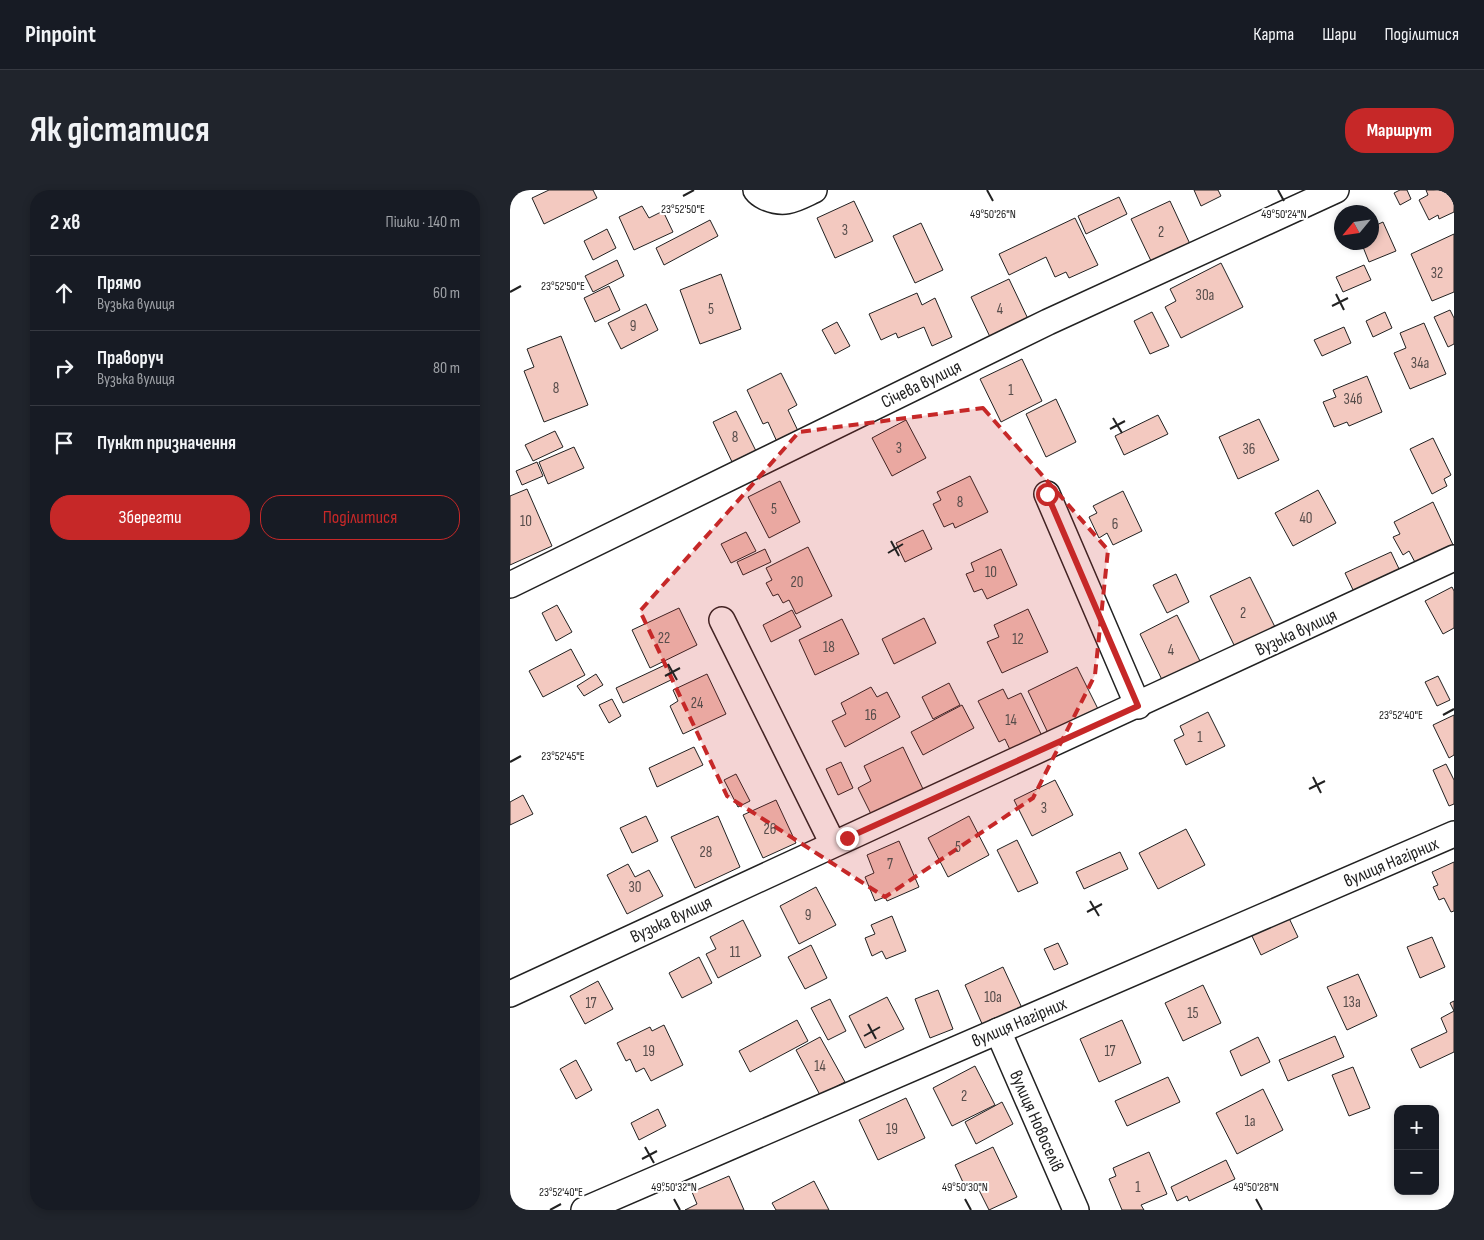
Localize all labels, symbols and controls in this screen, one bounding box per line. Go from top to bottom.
text: Pinpoint [25,20,96,49]
text: Карта [1253,24,1294,45]
text: Шари [1322,24,1356,45]
text: Поділитися [1384,24,1459,45]
button: Маршрут [1345,108,1454,153]
text: Як дістатися [30,109,210,152]
text: 23°52'50"E [661,202,705,217]
north arrow [1334,205,1379,250]
text: 49°50'26"N [970,207,1016,222]
text: 49°50'24"N [1261,207,1307,222]
text: 2 хв [50,210,80,235]
text: Пішки · 140 m [386,213,460,232]
house number: 3 [842,221,848,240]
house number: 2 [1158,223,1164,242]
house number: 32 [1431,264,1443,283]
text: Прямо [97,272,141,295]
icon: ahead [50,279,78,307]
text: 23°52'50"E [541,279,585,294]
text: 60 m [433,284,460,303]
house number: 30а [1196,286,1215,305]
text: Вузька вулиця [97,295,175,314]
house number: 5 [708,300,714,319]
house number: 4 [997,300,1003,319]
house number: 9 [630,317,636,336]
text: Праворуч [97,347,164,370]
icon: right [50,354,78,382]
house number: 34а [1411,354,1429,373]
street label: Січева вулиця [878,356,965,413]
text: 80 m [433,359,460,378]
text: Вузька вулиця [97,370,175,389]
house number: 8 [553,379,559,398]
house number: 1 [1008,381,1014,400]
house number: 34б [1344,390,1362,409]
house number: 8 [732,428,738,447]
icon: arrive [50,429,78,457]
text: Пункт призначення [97,432,236,455]
house number: 3 [896,439,902,458]
house number: 36 [1243,440,1255,459]
route start [1036,483,1059,506]
house number: 8 [957,493,963,512]
button: Зберегти [50,495,250,540]
button: Поділитися [260,495,460,540]
house number: 5 [771,500,777,519]
house number: 40 [1300,509,1312,528]
house number: 10 [520,512,532,531]
house number: 6 [1112,515,1118,534]
house number: 10 [985,563,997,582]
house number: 20 [791,573,803,592]
house number: 2 [1240,604,1246,623]
street label: Вузька вулиця [1252,604,1340,660]
house number: 22 [658,629,670,648]
house number: 12 [1012,630,1024,649]
house number: 18 [823,638,835,657]
house number: 4 [1168,641,1174,660]
house number: 24 [691,694,703,713]
house number: 16 [865,706,877,725]
text: 23°52'40"E [1379,708,1423,723]
house number: 14 [1005,711,1017,730]
house number: 1 [1197,728,1203,747]
text: 23°52'45"E [541,749,585,764]
house number: 3 [1041,799,1047,818]
house number: 26 [764,820,776,839]
route end [836,827,859,850]
street label: вулиця Нагірних [1341,833,1442,892]
house number: 5 [955,838,961,857]
house number: 28 [700,843,712,862]
house number: 7 [887,855,893,874]
house number: 30 [629,878,641,897]
street label: Вузька вулиця [627,891,715,947]
house number: 9 [805,906,811,925]
house number: 11 [730,943,741,962]
house number: 10а [984,988,1002,1007]
street label: вулиця Нагірних [969,993,1070,1052]
house number: 13а [1343,993,1361,1012]
house number: 17 [585,994,597,1013]
house number: 15 [1187,1004,1199,1023]
house number: 19 [643,1042,655,1061]
house number: 17 [1104,1042,1116,1061]
house number: 14 [814,1057,826,1076]
street label: вулиця Новоселів [1005,1067,1068,1175]
house number: 2 [961,1087,967,1106]
map controls [1394,1105,1439,1195]
button: + [1394,1105,1439,1150]
house number: 1а [1244,1112,1256,1131]
house number: 19 [886,1120,898,1139]
button: − [1394,1150,1439,1195]
house number: 1 [1135,1178,1141,1197]
text: 49°50'32"N [651,1180,697,1195]
text: 49°50'30"N [942,1180,988,1195]
text: 49°50'28"N [1233,1180,1279,1195]
text: 23°52'40"E [539,1185,583,1200]

